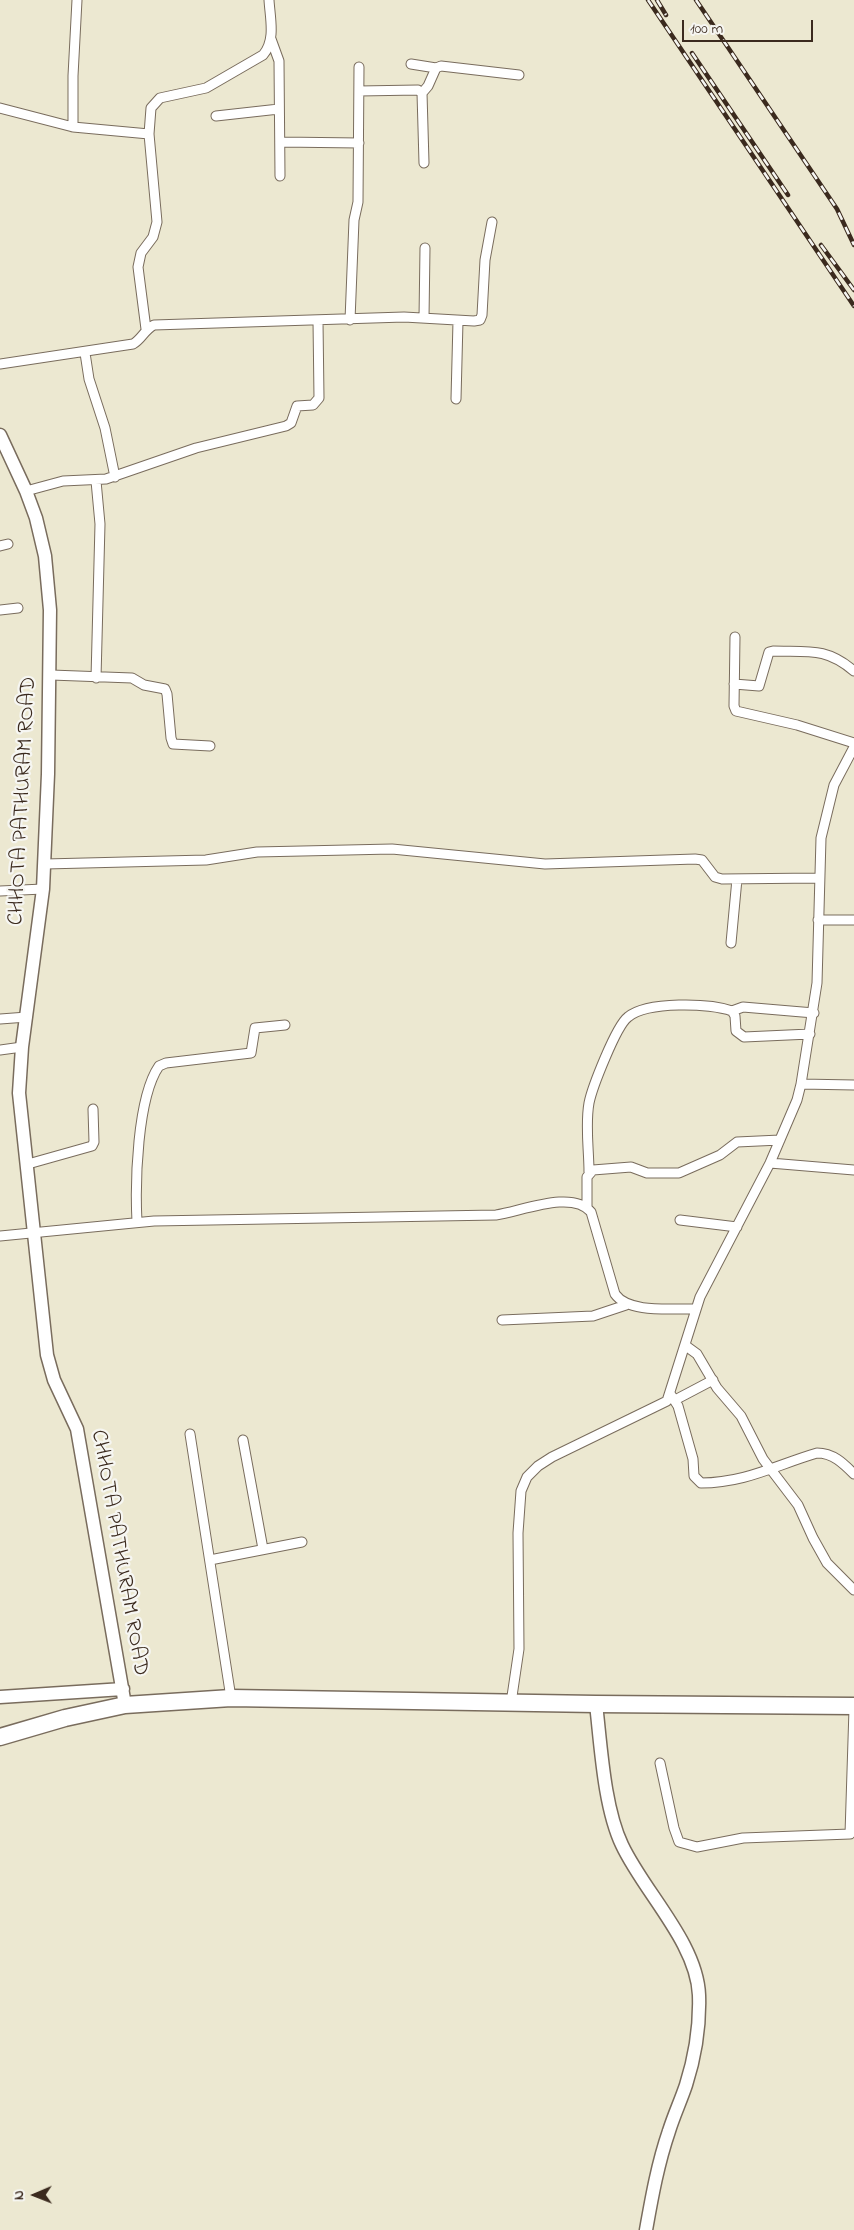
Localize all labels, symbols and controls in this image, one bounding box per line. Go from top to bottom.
scale bar [684,10,815,42]
text: 100 m [690,18,723,40]
street label: CHHOTA PATHURAM ROAD [4,676,44,926]
street label: CHHOTA PATHURAM ROAD [83,1428,153,1678]
north arrow [10,2170,60,2220]
text: N [9,2190,30,2200]

